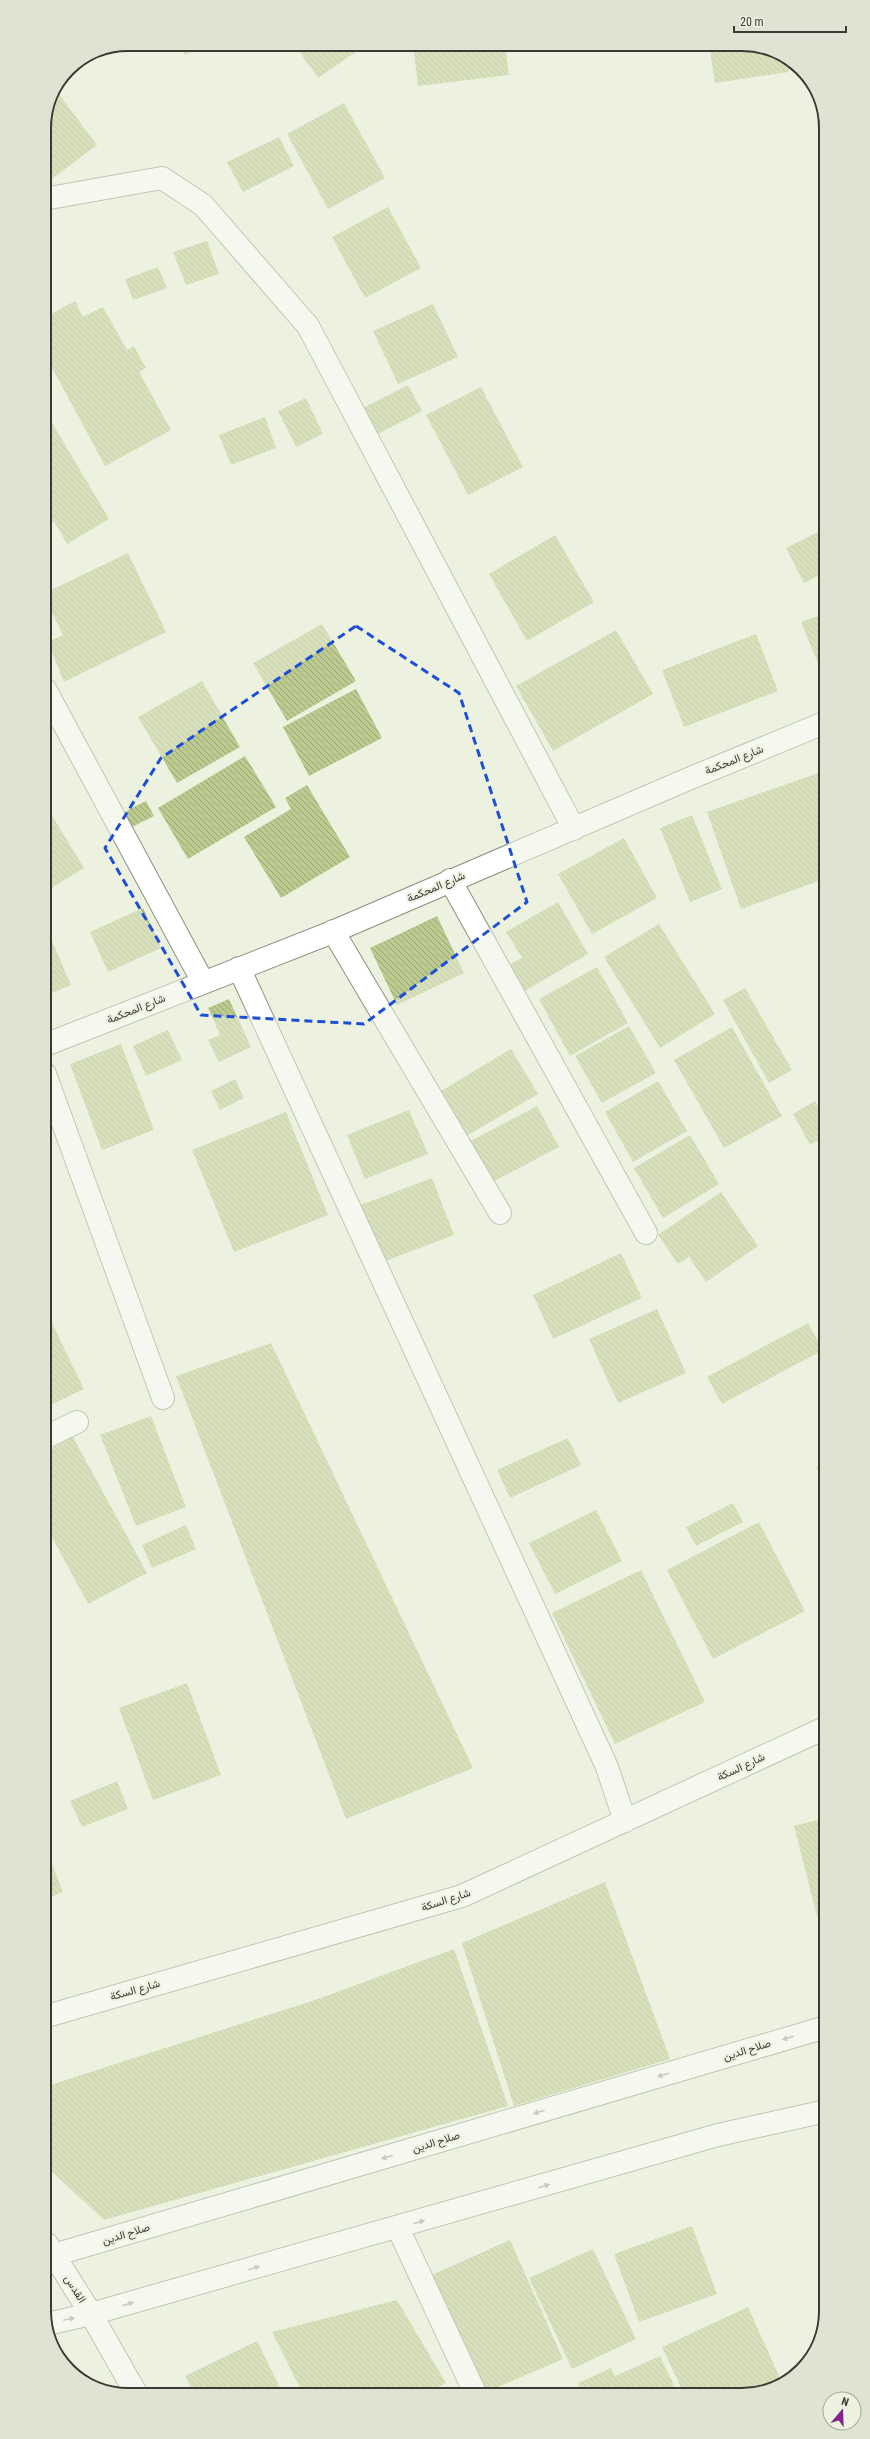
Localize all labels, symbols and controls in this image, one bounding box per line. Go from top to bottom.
scale bar [734,8,846,34]
text: 20 m [740,15,764,29]
street label: شارع المحكمة [703,742,766,779]
street label: شارع المحكمة [405,869,468,906]
street label: شارع المحكمة [105,991,168,1028]
street label: شارع السكة [715,1750,768,1785]
street label: شارع السكة [420,1886,473,1915]
street label: شارع السكة [109,1977,162,2004]
one-way arrow [782,2035,794,2041]
street label: صلاح الدين [722,2037,773,2064]
one-way arrow [657,2072,669,2078]
one-way arrow [533,2109,545,2115]
street label: صلاح الدين [411,2129,462,2156]
one-way arrow [381,2154,393,2160]
one-way arrow [538,2183,550,2189]
one-way arrow [413,2219,425,2225]
street label: صلاح الدين [101,2221,152,2248]
one-way arrow [247,2265,260,2271]
street label: القدس [62,2273,88,2305]
one-way arrow [123,2301,135,2307]
one-way arrow [63,2316,75,2322]
north arrow [822,2391,862,2431]
text: N [840,2395,851,2409]

